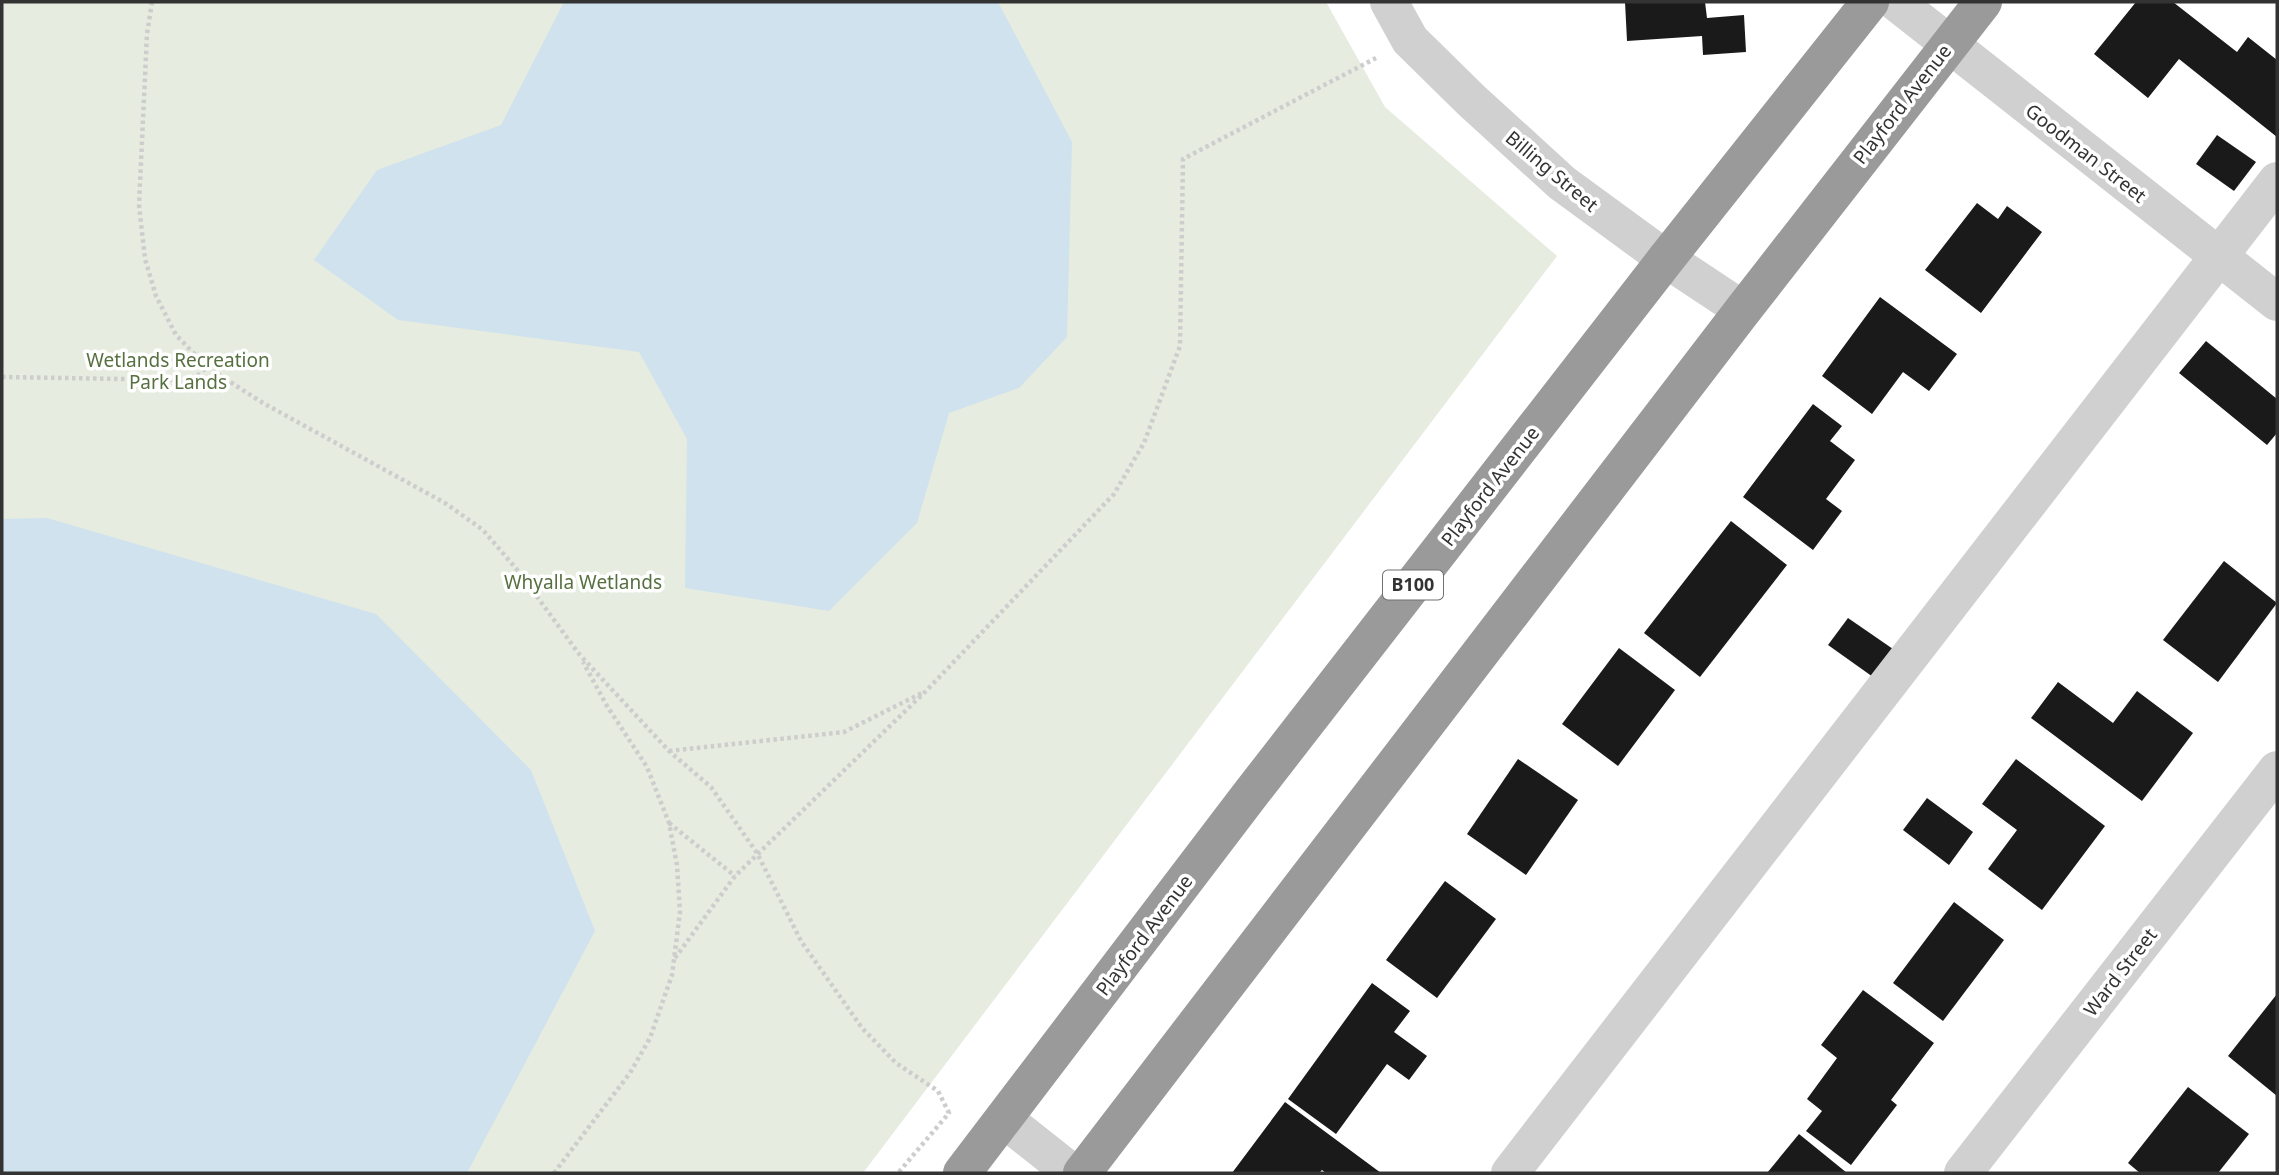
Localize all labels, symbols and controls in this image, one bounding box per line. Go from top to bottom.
street label: Playford Avenue [1847,39,1957,169]
street label: Goodman Street [2020,98,2152,208]
street label: Billing Street [1500,125,1604,217]
park label: Wetlands Recreation Park Lands [86,347,270,395]
street label: Playford Avenue [1435,421,1545,551]
park label: Whyalla Wetlands [504,569,662,595]
road number: B100 [1383,570,1443,600]
street label: Playford Avenue [1090,869,1198,1001]
street label: Ward Street [2077,922,2163,1021]

